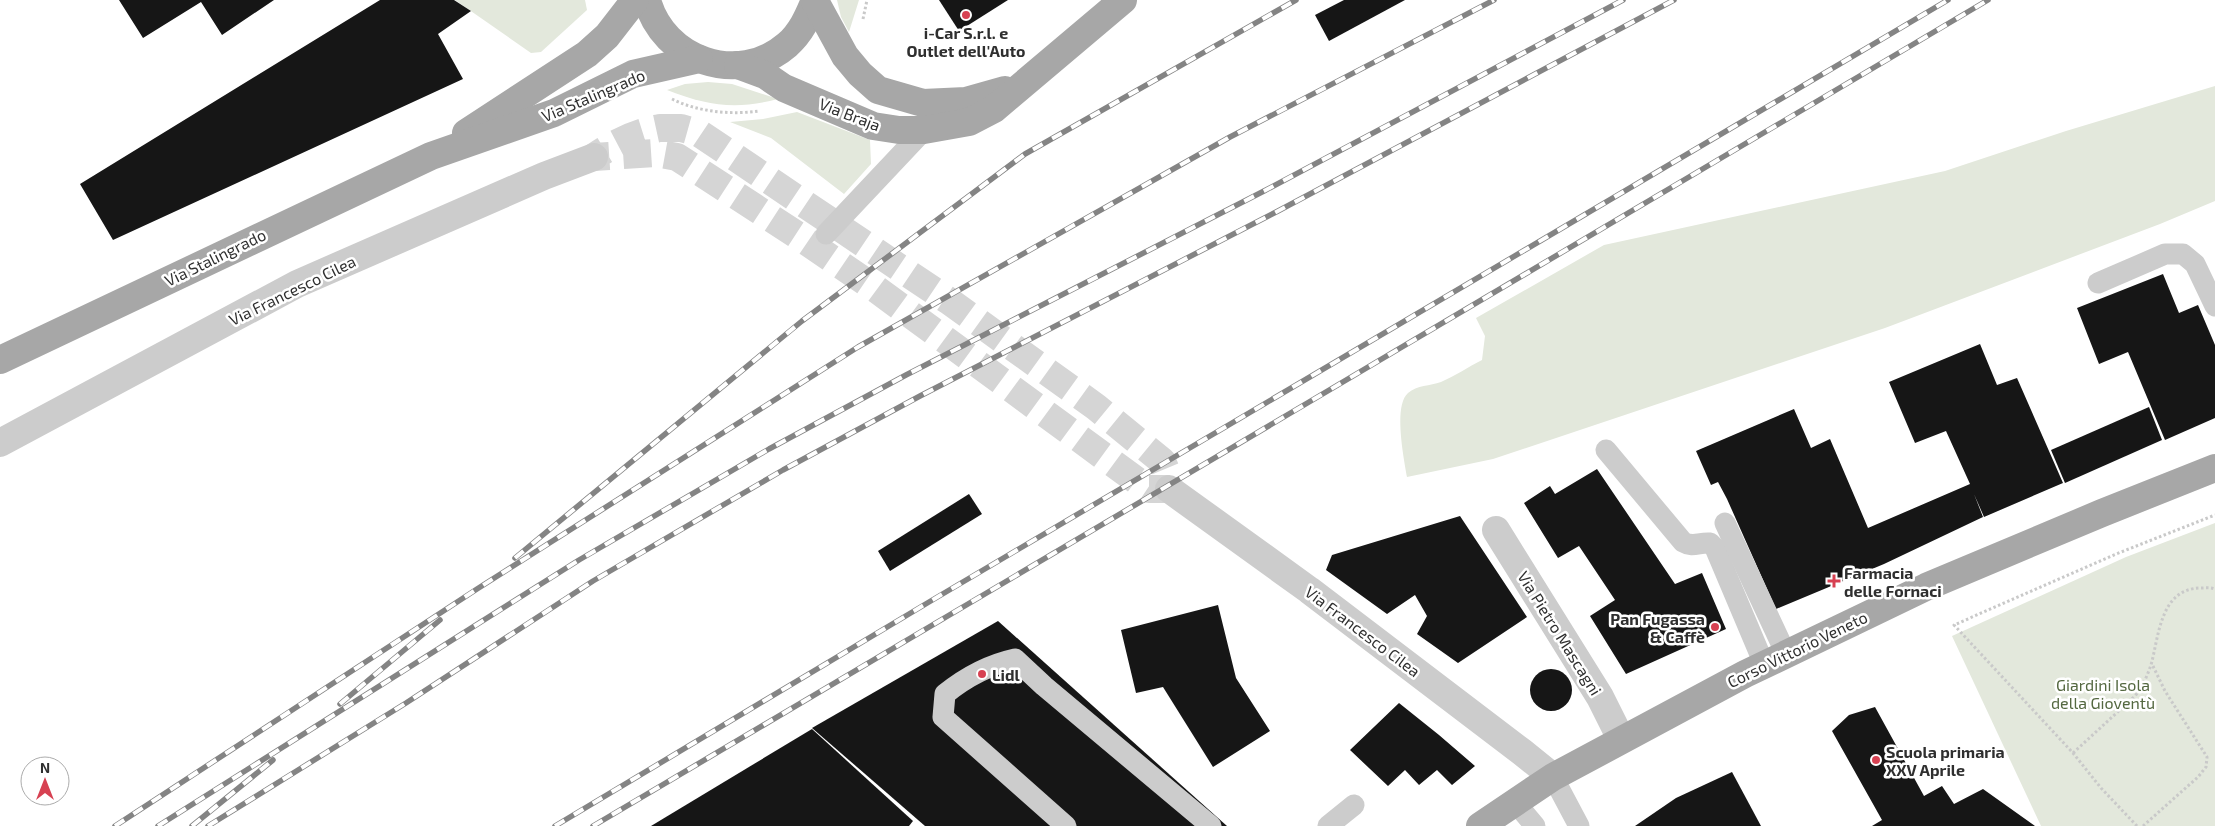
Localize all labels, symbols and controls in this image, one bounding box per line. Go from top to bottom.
marker: i-Car S.r.l. e Outlet dell'Auto [960,9,972,21]
place label: i-Car S.r.l. e Outlet dell'Auto [907,23,1025,60]
street label: Via Stalingrado [539,65,647,125]
street label: Via Braja [816,94,883,135]
street label: Via Stalingrado [161,224,269,290]
street label: Via Francesco Cilea [225,251,359,329]
place label: Farmacia delle Fornaci [1844,563,1942,600]
street label: Via Pietro Mascagni [1514,567,1606,699]
marker: Farmacia delle Fornaci [1828,575,1840,587]
street label: Via Francesco Cilea [1302,582,1424,680]
street label: Corso Vittorio Veneto [1724,607,1870,691]
place label: Pan Fugassa & Caffè [1610,609,1705,646]
marker: Pan Fugassa & Caffè [1709,621,1721,633]
place label: Lidl [992,665,1021,684]
marker: Lidl [976,668,988,680]
park label: Giardini Isola della Gioventù [2051,675,2155,712]
place label: Scuola primaria XXV Aprile [1886,742,2005,779]
marker: Scuola primaria XXV Aprile [1870,754,1882,766]
north arrow [20,756,70,806]
text: N [40,759,50,776]

